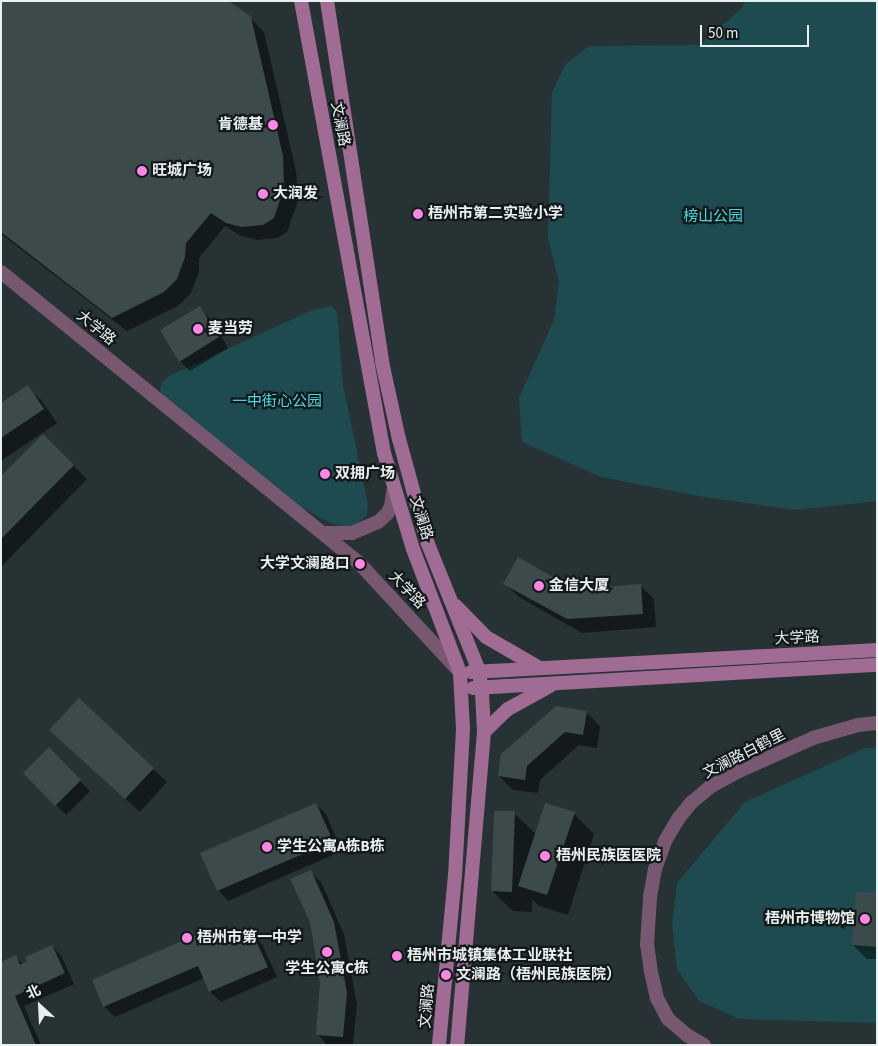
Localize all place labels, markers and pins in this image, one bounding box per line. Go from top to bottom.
place label: 肯德基 [218,116,263,134]
marker: 肯德基 [267,119,279,131]
place label: 旺城广场 [152,162,212,180]
marker: 旺城广场 [136,165,148,177]
place label: 大润发 [273,185,318,203]
marker: 大润发 [257,188,269,200]
place label: 梧州市第二实验小学 [428,205,563,223]
marker: 梧州市第二实验小学 [412,208,424,220]
place label: 麦当劳 [208,320,253,338]
marker: 麦当劳 [192,323,204,335]
place label: 双拥广场 [335,465,395,483]
marker: 双拥广场 [319,468,331,480]
place label: 大学文澜路口 [260,555,350,573]
marker: 大学文澜路口 [354,558,366,570]
place label: 金信大厦 [549,577,609,595]
marker: 金信大厦 [533,580,545,592]
place label: 学生公寓A栋B栋 [277,838,385,856]
marker: 学生公寓A栋B栋 [261,841,273,853]
place label: 梧州民族医医院 [556,847,661,865]
marker: 梧州民族医医院 [538,849,552,863]
place label: 梧州市博物馆 [765,910,855,928]
marker: 梧州市博物馆 [859,913,871,925]
place label: 梧州市第一中学 [197,929,302,947]
marker: 梧州市第一中学 [181,932,193,944]
marker: 学生公寓C栋 [321,946,333,958]
place label: 梧州市城镇集体工业联社 [407,947,572,965]
marker: 梧州市城镇集体工业联社 [391,950,403,962]
place label: 学生公寓C栋 [285,960,369,978]
place label: 文澜路（梧州民族医院） [456,966,621,984]
marker: 文澜路（梧州民族医院） [440,969,452,981]

